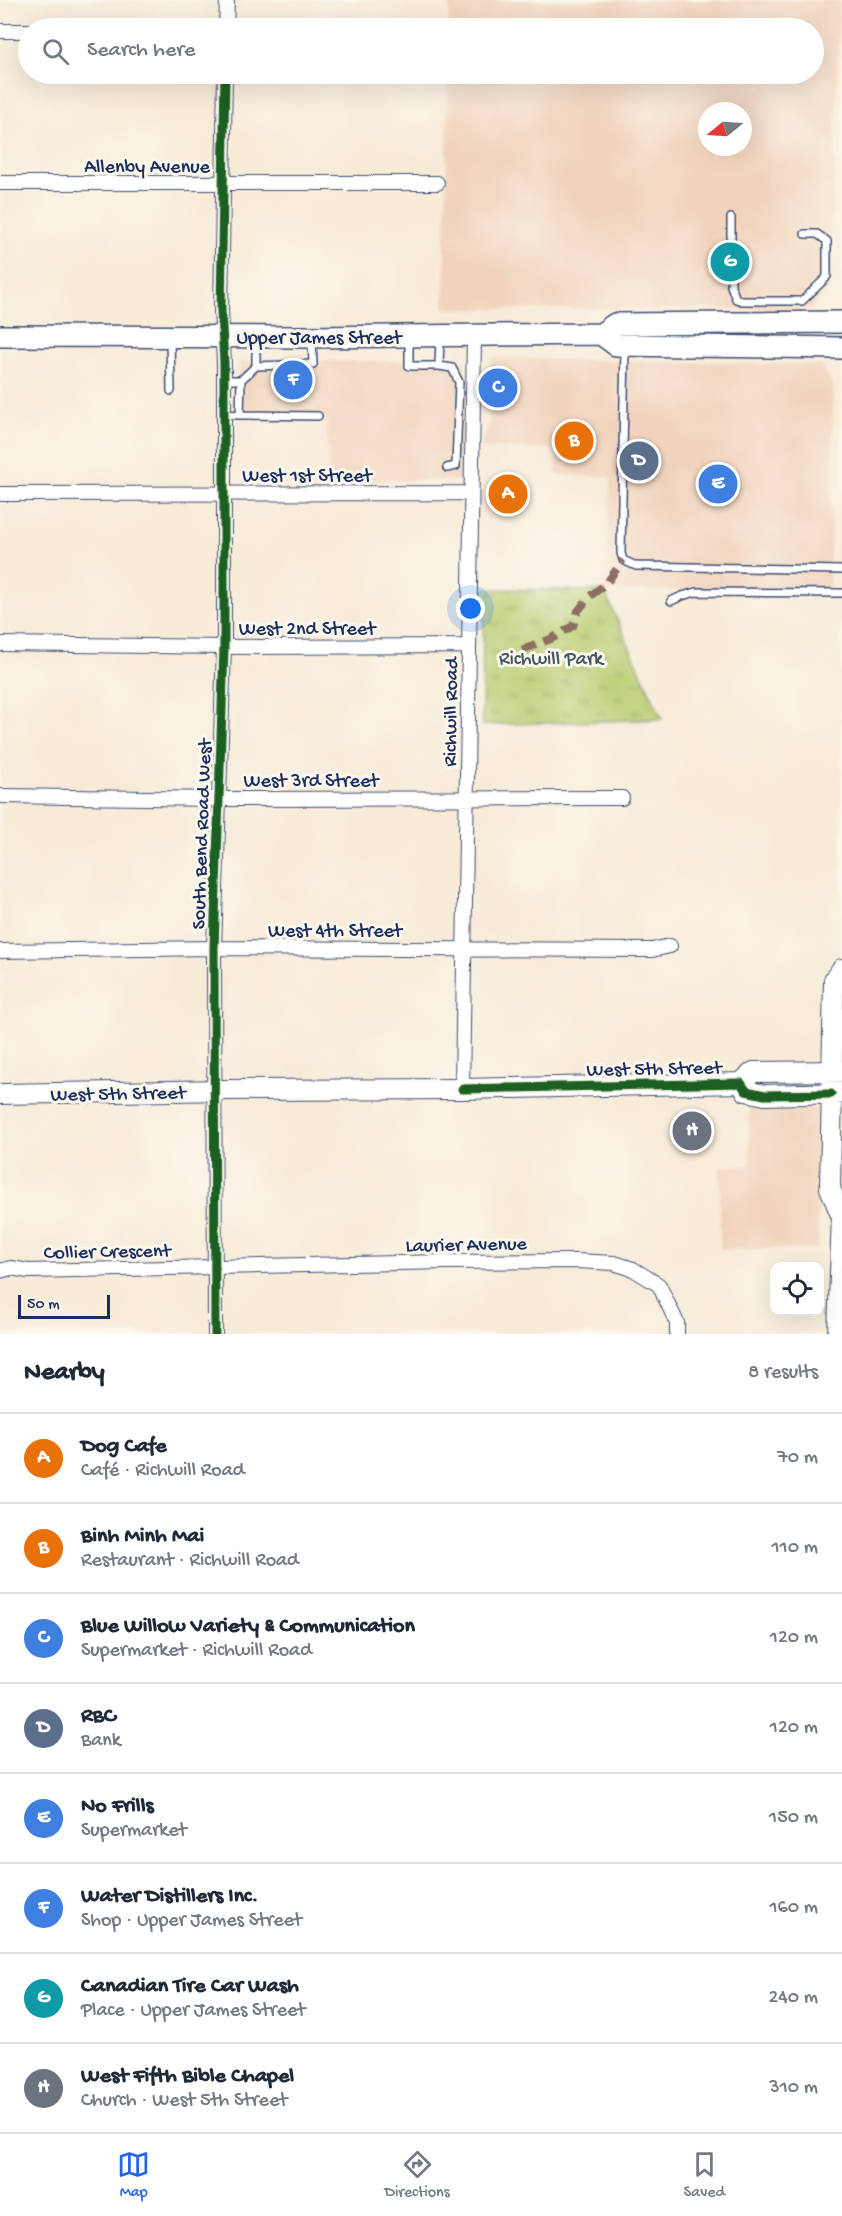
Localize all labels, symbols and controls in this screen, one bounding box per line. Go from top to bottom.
search box [18,18,824,84]
icon: search [39,35,72,68]
text: Search here [87,38,195,64]
north arrow [698,102,752,156]
street label: Allenby Avenue [84,157,211,180]
pin: G [710,240,750,284]
street label: Upper James Street [236,328,403,351]
pin: F [274,358,312,403]
pin: C [478,366,518,410]
pin: B [554,418,594,464]
pin: D [620,438,658,484]
pin: E [698,462,738,506]
street label: West 1st Street [242,466,373,489]
pin: A [488,472,528,516]
your location [456,594,485,623]
street label: West 2nd Street [239,619,377,642]
park label: Richwill Park [499,649,605,672]
street label: Richwill Road [440,655,465,767]
street label: South Bend Road West [189,737,218,930]
street label: West 3rd Street [244,771,380,794]
street label: West 4th Street [268,921,404,944]
street label: West 5th Street [586,1058,724,1083]
street label: West 5th Street [50,1083,188,1108]
pin: H [672,1108,712,1154]
street label: Laurier Avenue [405,1234,528,1259]
street label: Collier Crescent [43,1241,173,1266]
map controls [770,1262,824,1316]
button: locate [770,1262,824,1316]
scale bar [18,1292,110,1320]
text: 50 m [27,1296,60,1315]
text: Nearby [24,1358,105,1389]
text: 8 results [748,1362,818,1385]
text: Dog Cafe [81,1434,167,1460]
text: A [38,1447,49,1470]
text: 70 m [777,1447,818,1470]
text: Café · Richwill Road [81,1460,245,1483]
text: Binh Minh Mai [81,1524,204,1550]
text: B [38,1537,49,1560]
text: 110 m [772,1537,818,1560]
text: Restaurant · Richwill Road [81,1550,299,1573]
text: Blue Willow Variety & Communication [81,1614,415,1640]
text: C [38,1627,49,1650]
text: 120 m [770,1627,818,1650]
text: Supermarket · Richwill Road [81,1640,312,1663]
text: RBC [81,1704,116,1730]
text: D [37,1717,50,1740]
text: 120 m [770,1717,818,1740]
text: Bank [81,1730,121,1753]
text: No Frills [81,1794,154,1820]
text: E [37,1807,50,1830]
text: 150 m [769,1807,818,1830]
text: Supermarket [81,1820,187,1843]
text: Water Distillers Inc. [81,1884,258,1910]
text: F [38,1897,49,1920]
text: 160 m [769,1897,818,1920]
text: Shop · Upper James Street [81,1910,302,1933]
text: Canadian Tire Car Wash [81,1974,299,2000]
text: G [37,1987,50,2010]
text: 240 m [768,1987,818,2010]
text: Place · Upper James Street [81,2000,305,2023]
text: West Fifth Bible Chapel [81,2064,294,2090]
text: H [38,2077,49,2100]
text: 310 m [769,2077,818,2100]
text: Church · West 5th Street [81,2090,287,2113]
tab: Map [117,2148,150,2203]
tab: Directions [384,2148,450,2203]
tab: Saved [684,2148,725,2203]

